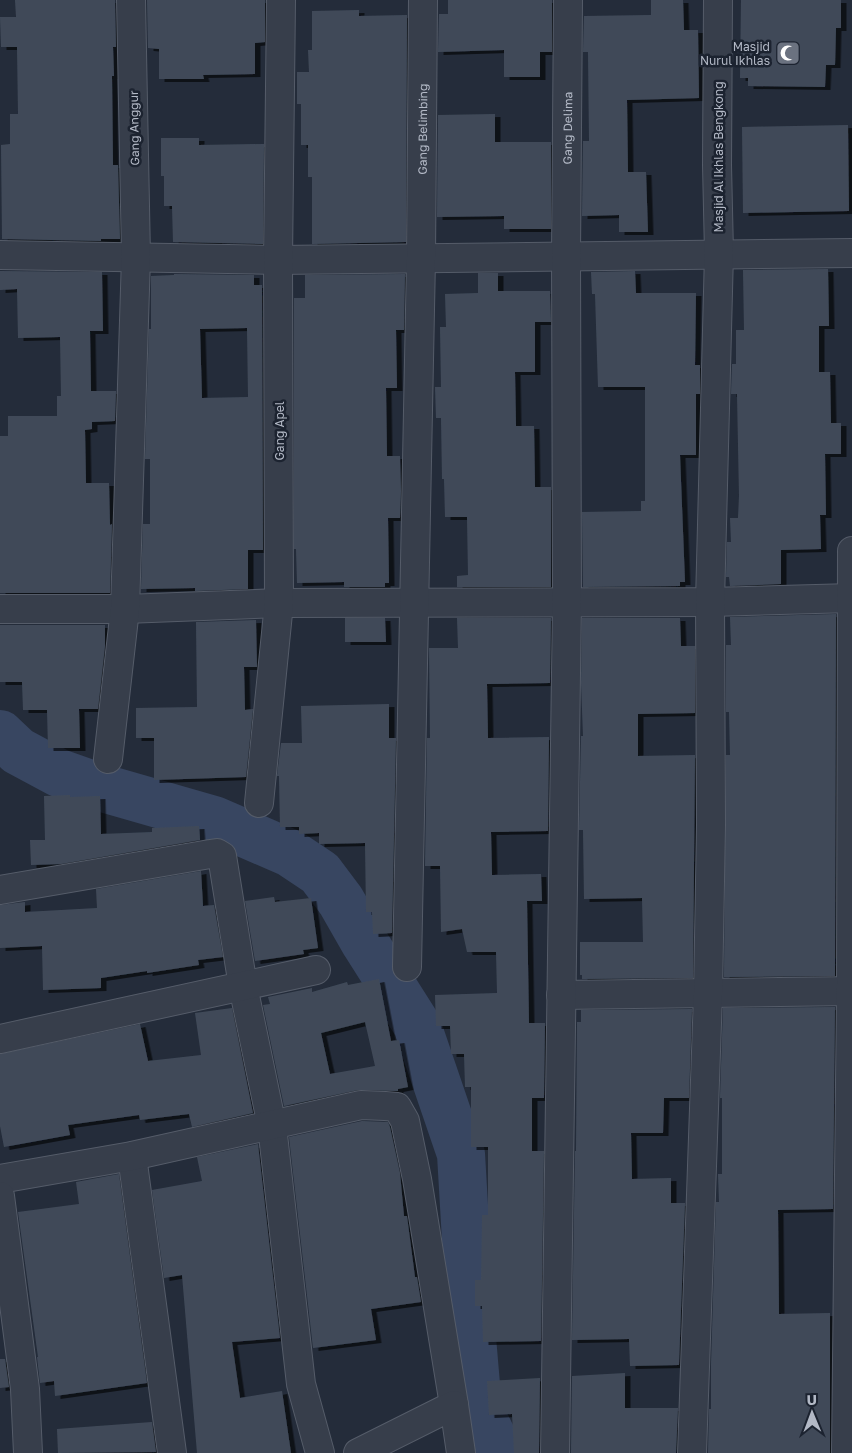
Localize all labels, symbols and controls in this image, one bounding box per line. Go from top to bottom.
place label: Masjid Nurul Ikhlas [700,39,770,68]
mosque icon: Masjid Nurul Ikhlas [775,40,801,66]
street label: Masjid Al Ikhlas Bengkong [711,81,726,233]
street label: Gang Belimbing [414,84,430,175]
street label: Gang Anggur [126,90,142,166]
street label: Gang Delima [559,92,575,165]
street label: Gang Apel [272,401,287,461]
north arrow [787,1388,837,1438]
text: U [806,1391,817,1408]

